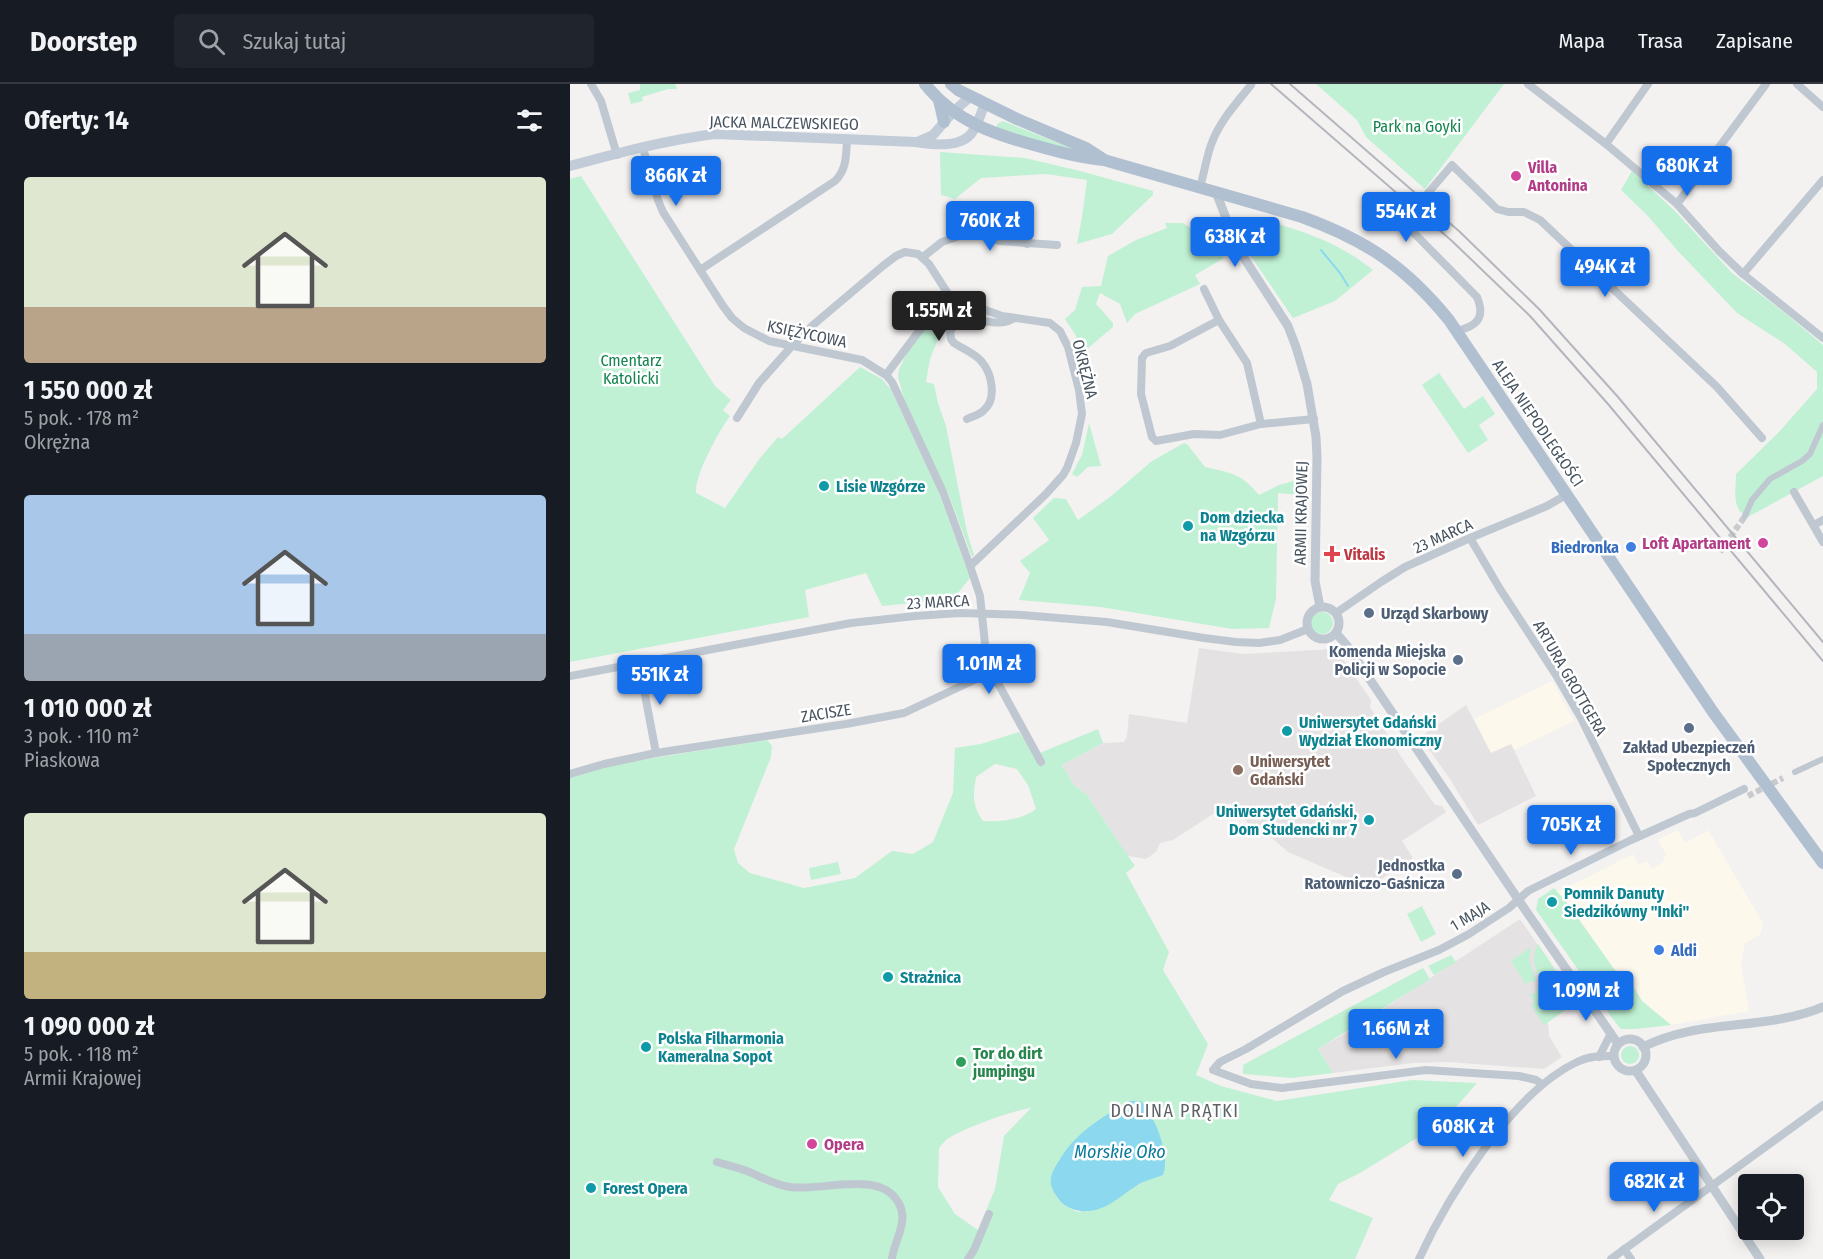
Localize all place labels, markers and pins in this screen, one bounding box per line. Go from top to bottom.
pin: 680K zł [1632,146,1742,197]
pin: 866K zł [621,156,731,207]
place label: Villa Antonina [1527,158,1588,195]
marker: Villa Antonina [1509,169,1523,183]
pin: 554K zł [1351,192,1461,243]
pin: 760K zł [935,201,1045,252]
pin: 638K zł [1180,217,1290,268]
pin: 494K zł [1550,247,1660,298]
pin: 1.55M zł [877,291,1001,342]
place label: Lisie Wzgórze [836,477,925,496]
marker: Lisie Wzgórze [817,479,831,493]
place label: Dom dziecka na Wzgórzu [1200,508,1284,545]
marker: Dom dziecka na Wzgórzu [1181,519,1195,533]
place label: Loft Apartament [1642,534,1751,553]
marker: Loft Apartament [1756,536,1770,550]
place label: Biedronka [1551,538,1619,557]
marker: Biedronka [1624,540,1638,554]
place label: Vitalis [1343,545,1385,564]
marker: Vitalis [1325,547,1339,561]
place label: Urząd Skarbowy [1381,604,1489,623]
marker: Urząd Skarbowy [1362,606,1376,620]
place label: Komenda Miejska Policji w Sopocie [1329,642,1446,679]
pin: 1.01M zł [927,644,1051,695]
marker: Komenda Miejska Policji w Sopocie [1451,653,1465,667]
pin: 551K zł [605,655,715,706]
place label: Uniwersytet Gdański Wydział Ekonomiczny [1299,713,1442,750]
marker: Zakład Ubezpieczeń Społecznych [1682,721,1696,735]
marker: Uniwersytet Gdański Wydział Ekonomiczny [1280,724,1294,738]
place label: Zakład Ubezpieczeń Społecznych [1623,738,1755,775]
place label: Uniwersytet Gdański [1250,752,1331,789]
marker: Uniwersytet Gdański [1231,763,1245,777]
place label: Uniwersytet Gdański, Dom Studencki nr 7 [1216,802,1357,839]
pin: 705K zł [1516,805,1626,856]
marker: Uniwersytet Gdański, Dom Studencki nr 7 [1362,813,1376,827]
place label: Jednostka Ratowniczo-Gaśnicza [1304,856,1445,893]
marker: Jednostka Ratowniczo-Gaśnicza [1450,867,1464,881]
place label: Pomnik Danuty Siedzikówny "Inki" [1564,884,1690,921]
marker: Pomnik Danuty Siedzikówny "Inki" [1545,895,1559,909]
place label: Aldi [1670,941,1697,960]
marker: Aldi [1652,943,1666,957]
place label: Strażnica [900,968,961,987]
marker: Strażnica [881,970,895,984]
pin: 1.09M zł [1524,971,1648,1022]
pin: 1.66M zł [1334,1009,1458,1060]
place label: Polska Filharmonia Kameralna Sopot [658,1029,784,1066]
marker: Polska Filharmonia Kameralna Sopot [639,1040,653,1054]
place label: Tor do dirt jumpingu [972,1044,1043,1081]
marker: Tor do dirt jumpingu [954,1055,968,1069]
pin: 608K zł [1408,1107,1518,1158]
place label: Opera [824,1135,864,1154]
marker: Opera [805,1137,819,1151]
pin: 682K zł [1599,1162,1709,1213]
place label: Forest Opera [603,1179,688,1198]
marker: Forest Opera [584,1181,598,1195]

